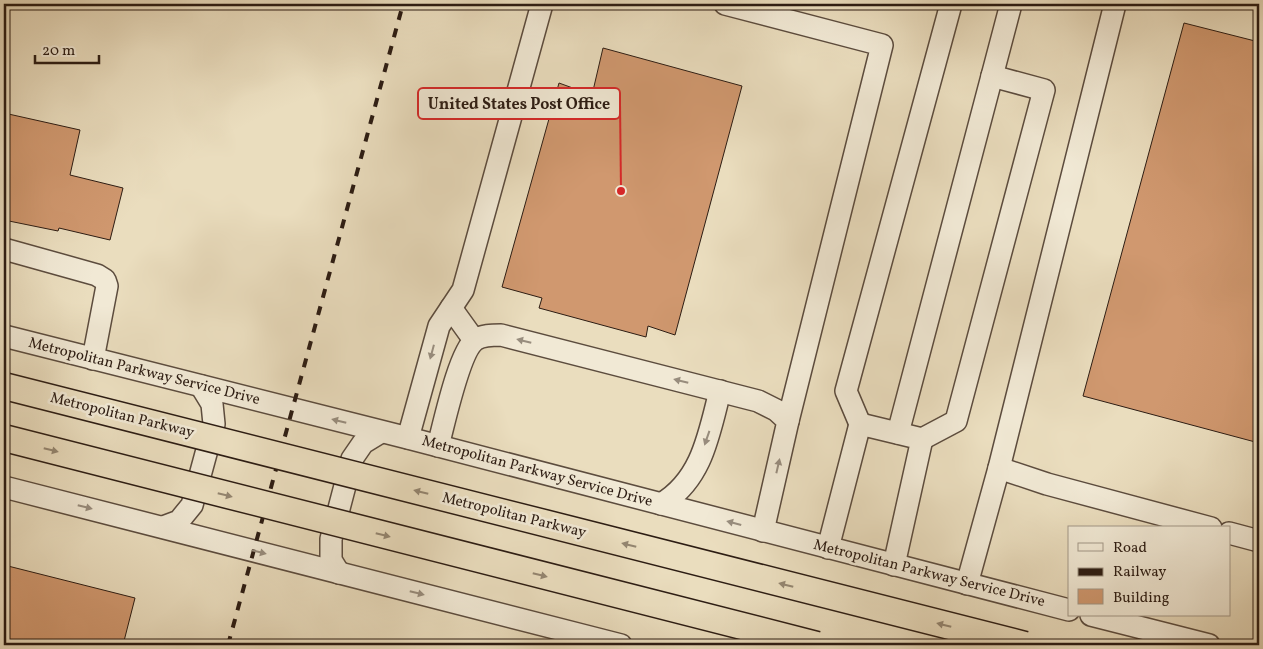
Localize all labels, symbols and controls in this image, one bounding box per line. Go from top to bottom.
scale bar [35,32,99,64]
text: 20 m [42,41,75,62]
callout: United States Post Office [418,88,620,119]
text: United States Post Office [428,94,610,116]
street label: Metropolitan Parkway Service Drive [26,333,262,411]
one-way arrow [516,337,531,345]
one-way arrow [427,345,435,360]
one-way arrow [673,377,688,385]
street label: Metropolitan Parkway [48,388,196,444]
one-way arrow [332,417,347,425]
street label: Metropolitan Parkway Service Drive [419,431,655,513]
one-way arrow [703,431,711,446]
one-way arrow [43,446,59,454]
one-way arrow [774,459,782,474]
one-way arrow [413,488,428,496]
street label: Metropolitan Parkway [440,488,588,544]
one-way arrow [218,491,233,499]
one-way arrow [77,504,92,512]
one-way arrow [726,519,741,527]
legend [1068,526,1230,616]
one-way arrow [375,531,390,539]
street label: Metropolitan Parkway Service Drive [811,535,1047,613]
text: Road [1113,538,1147,559]
one-way arrow [621,541,636,549]
one-way arrow [252,548,267,556]
text: Railway [1113,562,1166,583]
one-way arrow [533,571,548,579]
one-way arrow [779,581,794,589]
text: Building [1113,588,1170,609]
one-way arrow [409,589,424,597]
one-way arrow [936,621,951,629]

